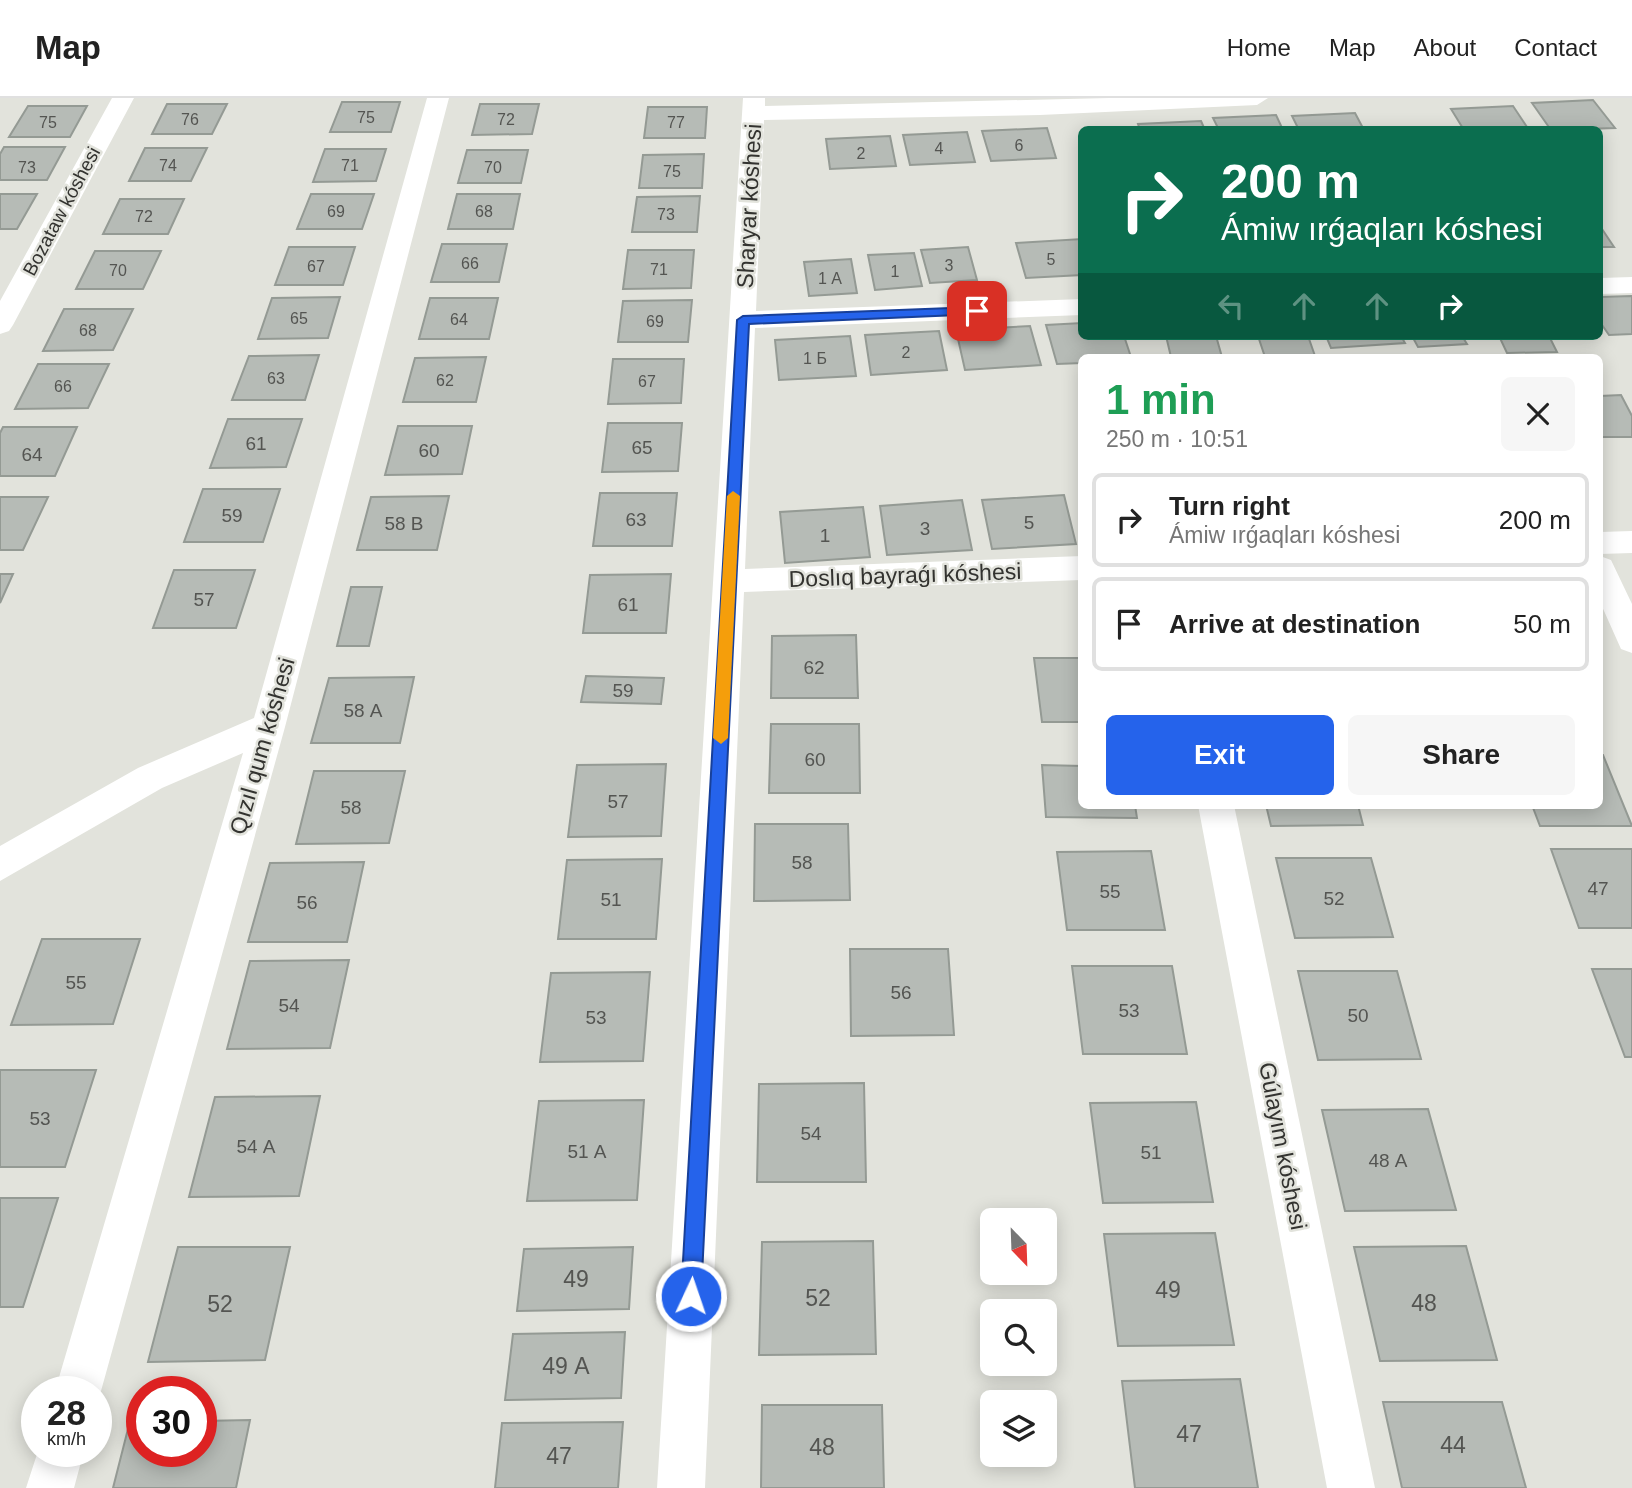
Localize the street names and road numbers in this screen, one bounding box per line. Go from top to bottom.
street label: Sharyar kóshesi [732,123,766,289]
street label: Bozataw kóshesi [19,143,104,279]
street label: Doslıq bayraǵı kóshesi [788,558,1022,592]
street label: Qızıl qum kóshesi [224,655,300,837]
street label: Gúlayım kóshesi [1254,1060,1312,1232]

